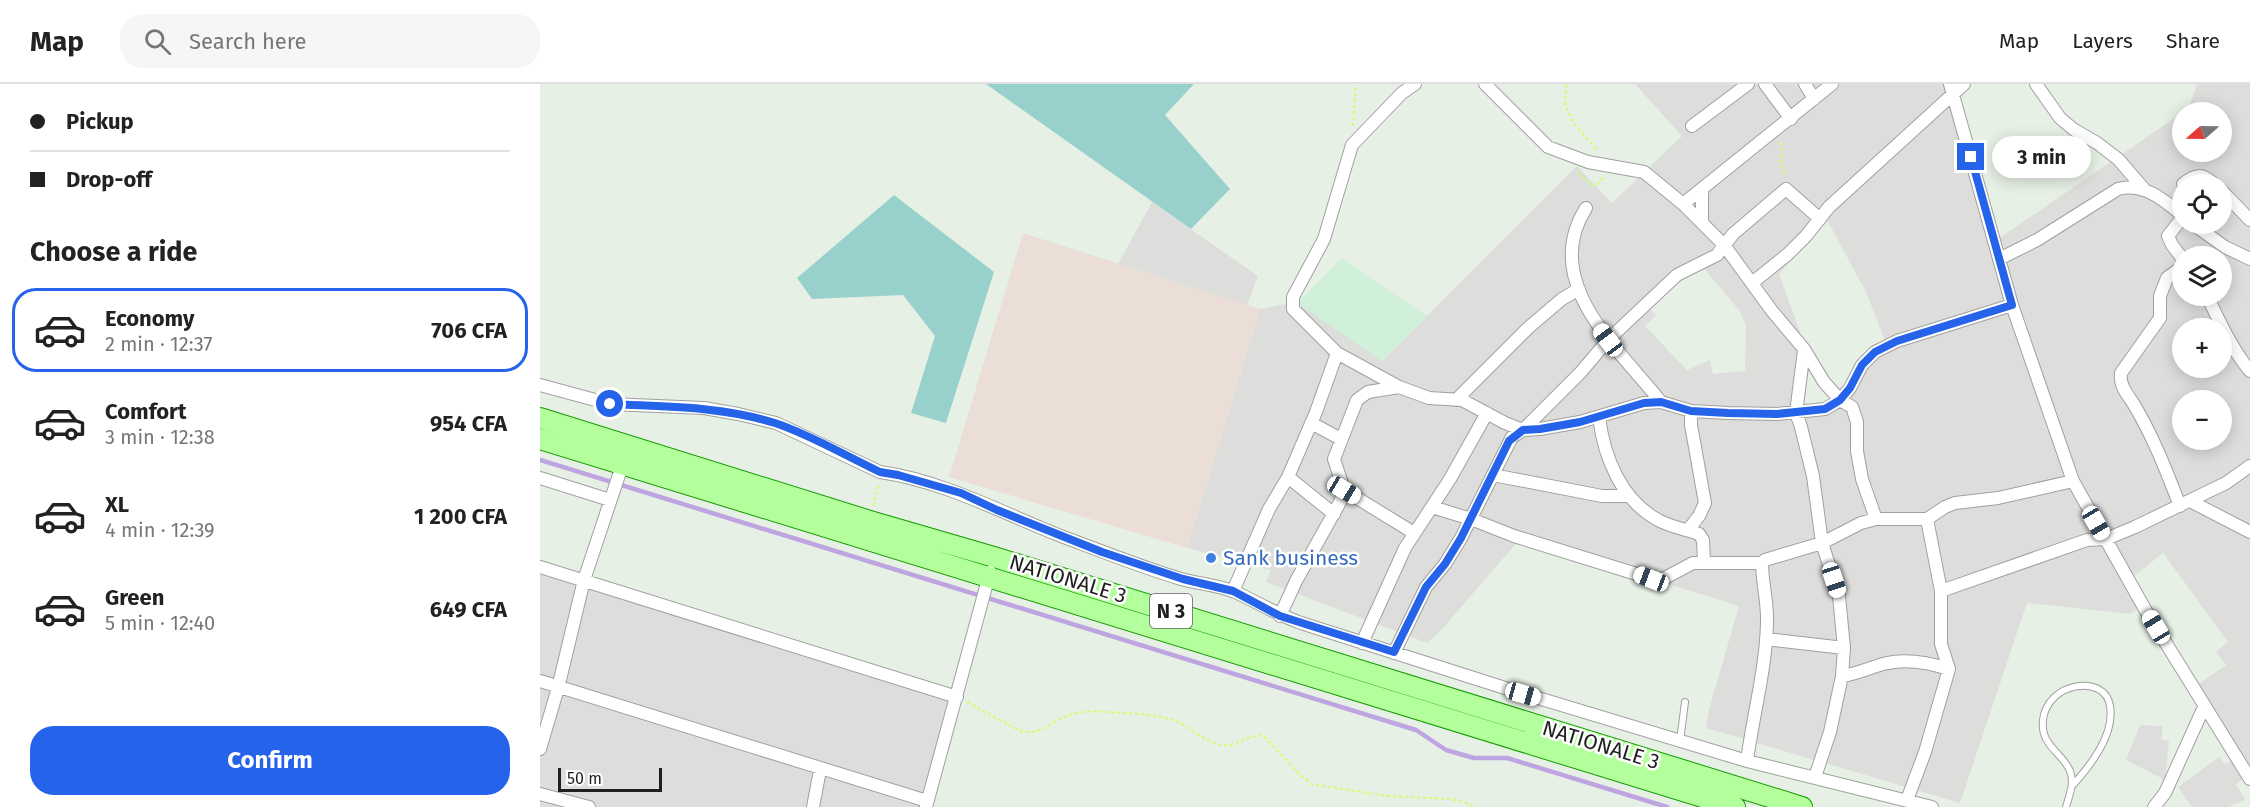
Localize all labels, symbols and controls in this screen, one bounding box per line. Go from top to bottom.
search box [120,14,540,68]
text: Map [30,25,84,58]
icon: search [141,25,174,58]
text: Search here [189,28,307,55]
text: Map [1999,28,2039,54]
text: Layers [2072,28,2133,54]
text: Share [2166,28,2220,54]
north arrow [2172,102,2232,162]
map controls [2172,102,2232,450]
text: Pickup [66,108,134,135]
callout: 3 min [1992,136,2091,178]
route end [1957,143,1984,170]
text: 3 min [2017,145,2066,169]
text: Drop-off [66,166,152,193]
button: locate [2172,174,2232,234]
text: Choose a ride [30,236,197,268]
button: layers [2172,246,2232,306]
icon: car [33,303,87,357]
text: Economy [105,305,194,332]
text: 706 CFA [431,317,507,344]
button: + [2172,318,2232,378]
car [1590,320,1626,360]
text: 2 min · 12:37 [105,332,212,356]
route start [596,390,623,417]
button: − [2172,390,2232,450]
icon: car [33,396,87,450]
text: Comfort [105,398,186,425]
text: 954 CFA [430,410,507,437]
text: 3 min · 12:38 [105,425,215,449]
car [1324,473,1364,507]
icon: car [33,489,87,543]
text: XL [105,491,129,518]
text: 1 200 CFA [414,503,507,530]
car [2079,503,2113,543]
text: 4 min · 12:39 [105,518,215,542]
place label: Sank business [1223,545,1358,571]
street label: NATIONALE 3 [1006,549,1130,609]
marker: Sank business [1204,551,1218,565]
car [1820,560,1848,600]
car [1631,564,1671,594]
icon: car [33,582,87,636]
text: Green [105,584,164,611]
road number: N 3 [1150,594,1192,628]
text: 649 CFA [430,596,507,623]
car [2139,607,2173,647]
text: 5 min · 12:40 [105,611,215,635]
car [1503,680,1543,708]
street label: NATIONALE 3 [1539,715,1663,775]
button: Confirm [30,726,510,795]
scale bar [558,765,662,792]
text: 50 m [567,769,602,788]

